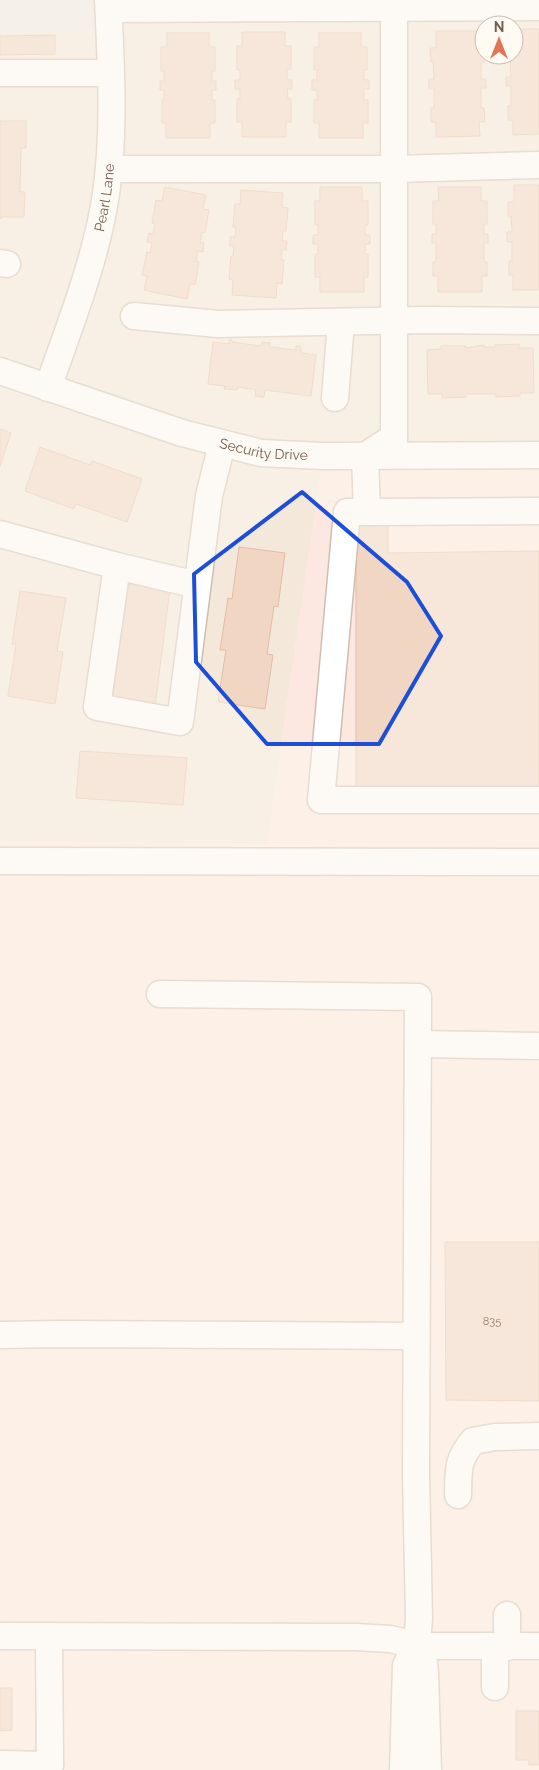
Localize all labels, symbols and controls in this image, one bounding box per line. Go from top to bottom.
north arrow [474,15,524,65]
text: N [494,19,504,35]
street label: Pearl Lane [91,163,117,233]
street label: Security Drive [218,435,308,463]
house number: 835 [483,1315,501,1328]

